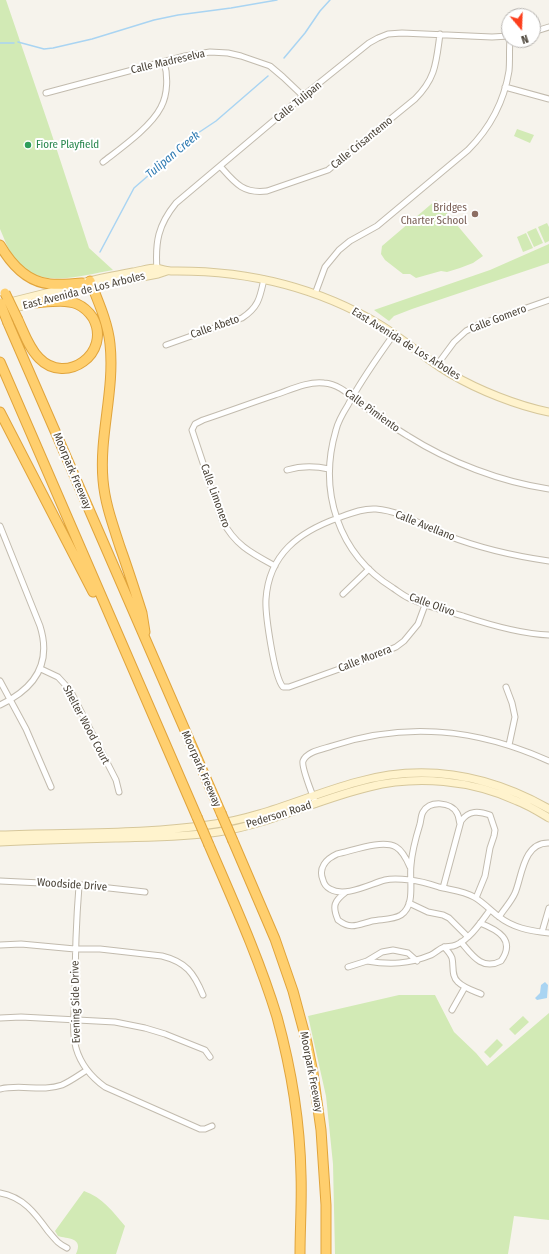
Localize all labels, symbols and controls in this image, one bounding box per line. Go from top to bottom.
north arrow [501,8,541,48]
text: N [520,32,530,46]
street label: Calle Madreselva [130,47,206,77]
street label: Calle Tulipan [271,79,325,125]
street label: Calle Crisantemo [329,114,395,172]
water label: Tulipan Creek [143,128,203,182]
place label: Fiore Playfield [36,138,99,152]
marker: Fiore Playfield [23,140,33,150]
place label: Bridges Charter School [401,201,467,227]
marker: Bridges Charter School [470,209,480,219]
street label: East Avenida de Los Arboles [21,269,147,313]
street label: Calle Gomero [468,302,528,336]
street label: East Avenida de Los Arboles [349,305,463,383]
street label: Calle Abeto [189,312,241,342]
street label: Calle Pimiento [342,387,402,435]
street label: Moorpark Freeway [50,431,94,511]
street label: Calle Limonero [197,462,233,530]
street label: Calle Avellano [393,508,457,544]
street label: Calle Olivo [407,591,457,619]
street label: Calle Morera [336,643,394,675]
street label: Shelter Wood Court [60,683,112,767]
street label: Moorpark Freeway [178,729,224,809]
street label: Pederson Road [245,799,313,831]
street label: Woodside Drive [36,876,108,894]
street label: Evening Side Drive [69,961,83,1043]
street label: Moorpark Freeway [297,1031,325,1113]

